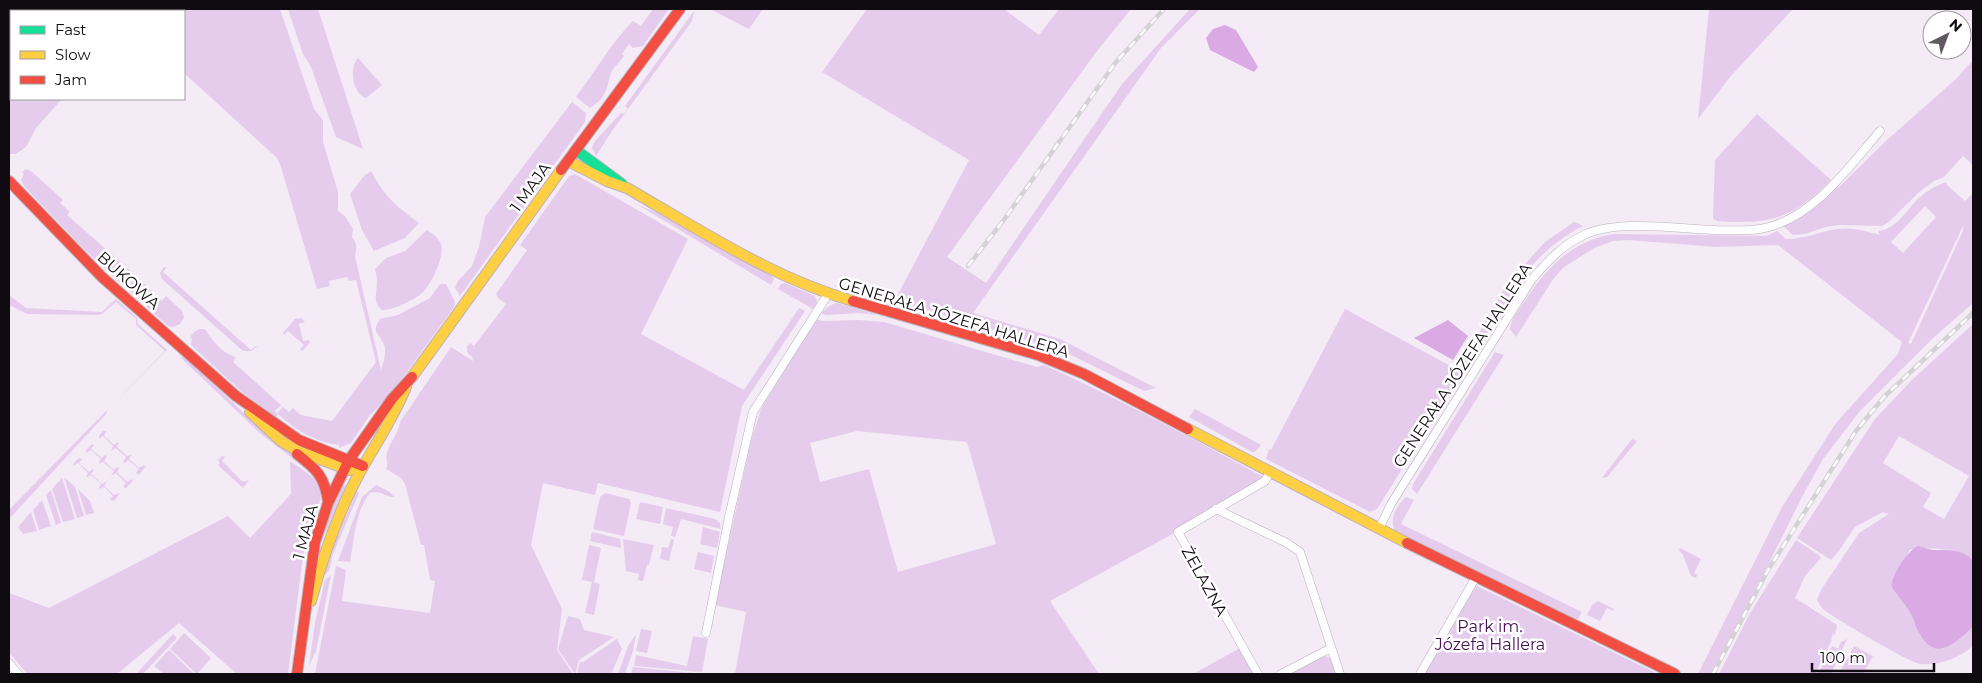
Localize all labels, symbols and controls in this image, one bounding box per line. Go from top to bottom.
legend [10,10,185,100]
north arrow [1922,10,1972,60]
text: N [1945,15,1966,36]
text: Fast [55,20,86,39]
text: Slow [55,45,91,64]
text: Jam [54,70,87,89]
street label: 1 MAJA [506,159,555,216]
street label: BUKOWA [94,247,164,314]
street label: GENERAŁA JÓZEFA HALLERA [1389,259,1536,471]
street label: GENERAŁA JÓZEFA HALLERA [836,273,1072,362]
street label: 1 MAJA [289,502,322,562]
street label: ŻELAZNA [1178,543,1232,620]
park label: Park im. Józefa Hallera [1434,617,1545,654]
scale bar [1812,640,1934,672]
text: 100 m [1820,648,1865,667]

